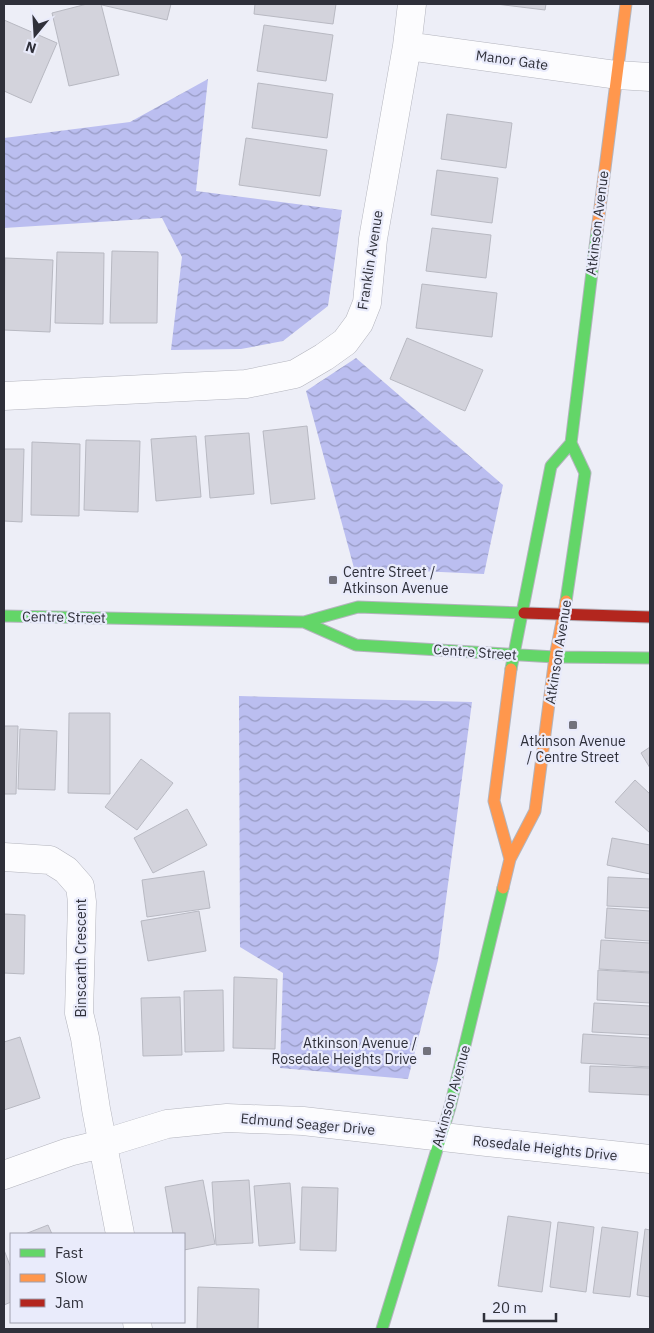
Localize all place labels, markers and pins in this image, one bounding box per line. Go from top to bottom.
place label: Centre Street / Atkinson Avenue [343,563,449,597]
marker: Centre Street / Atkinson Avenue [327,574,339,586]
marker: Atkinson Avenue / Centre Street [567,719,579,731]
place label: Atkinson Avenue / Centre Street [520,732,626,766]
place label: Atkinson Avenue / Rosedale Heights Drive [272,1034,417,1068]
marker: Atkinson Avenue / Rosedale Heights Drive [421,1045,433,1057]

